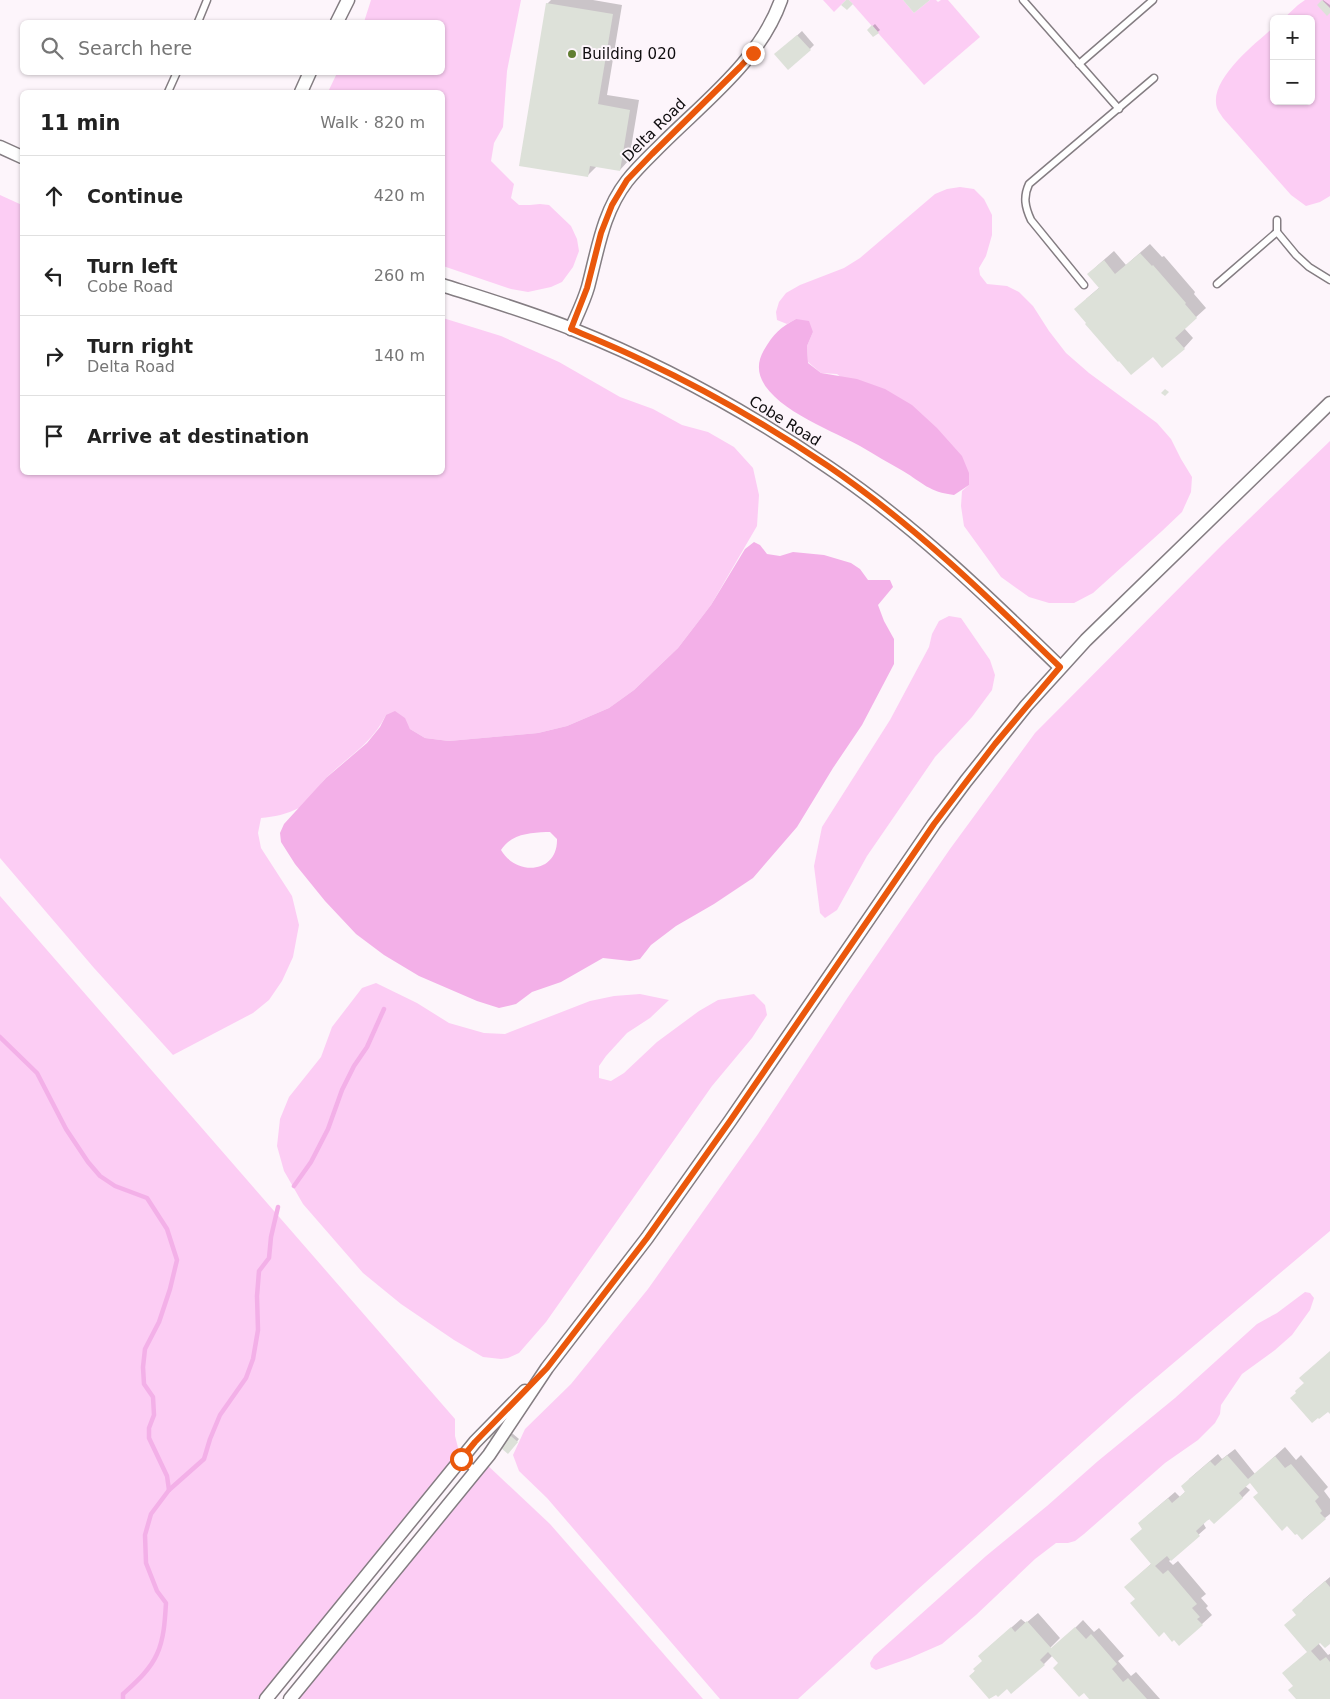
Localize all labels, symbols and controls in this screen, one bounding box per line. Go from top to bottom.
map controls [1270,15,1315,105]
button: + [1270,15,1315,60]
search box [20,20,445,75]
icon: search [38,34,66,62]
text: Search here [78,37,192,59]
route end [742,42,765,65]
place label: Building 020 [582,45,676,63]
marker: Building 020 [566,48,578,60]
button: − [1270,60,1315,105]
street label: Delta Road [618,94,690,166]
text: 11 min [40,111,121,135]
text: Walk · 820 m [320,113,425,132]
icon: ahead [40,182,68,210]
text: Continue [87,185,183,207]
text: 420 m [374,186,425,205]
text: Turn left [87,255,178,277]
icon: left [40,262,68,290]
text: 260 m [374,266,425,285]
text: Cobe Road [87,277,173,296]
text: Turn right [87,335,193,357]
icon: right [40,342,68,370]
text: 140 m [374,346,425,365]
text: Delta Road [87,357,175,376]
street label: Cobe Road [746,392,824,450]
icon: arrive [40,422,68,450]
text: Arrive at destination [87,425,309,447]
route start [450,1448,473,1471]

